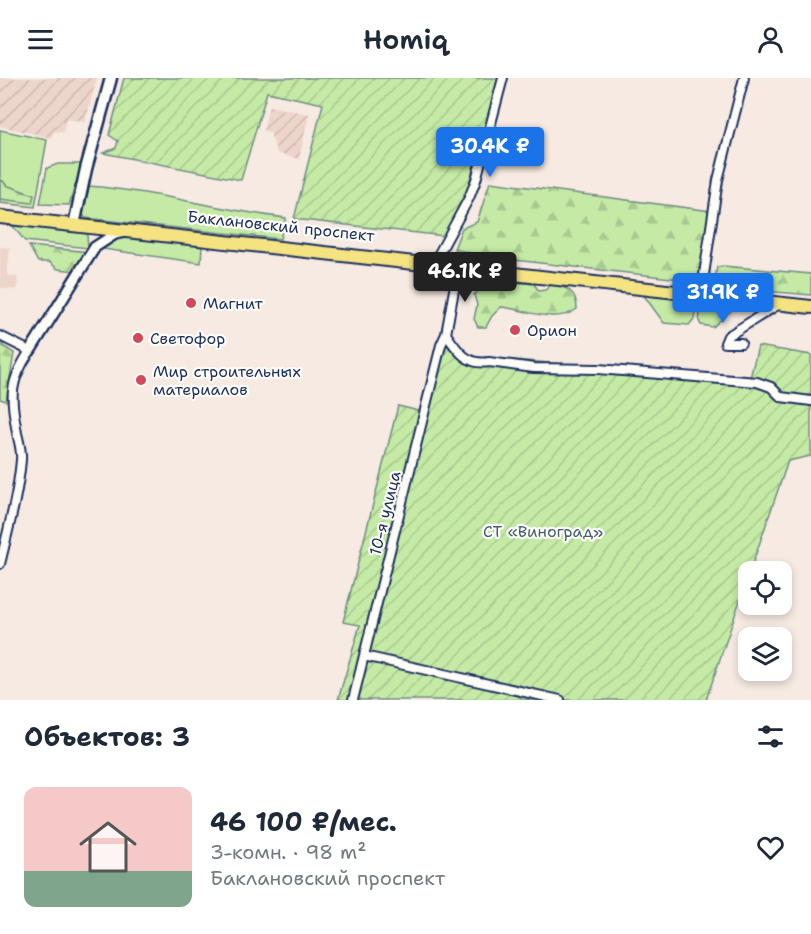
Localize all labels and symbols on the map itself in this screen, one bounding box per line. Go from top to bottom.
pin: 30.4K ₽ [435,127,545,178]
street label: Баклановский проспект [186,206,376,246]
pin: 46.1K ₽ [410,252,520,303]
pin: 31.9K ₽ [668,273,778,324]
place label: Магнит [203,293,264,314]
marker: Магнит [184,296,198,310]
place label: Орион [527,320,577,341]
marker: Орион [508,323,522,337]
place label: Светофор [150,328,225,349]
marker: Светофор [131,331,145,345]
place label: Мир строительных материалов [153,361,301,400]
marker: Мир строительных материалов [134,373,148,387]
street label: 10-я улица [364,469,406,557]
park label: СТ «Виноград» [483,521,603,542]

